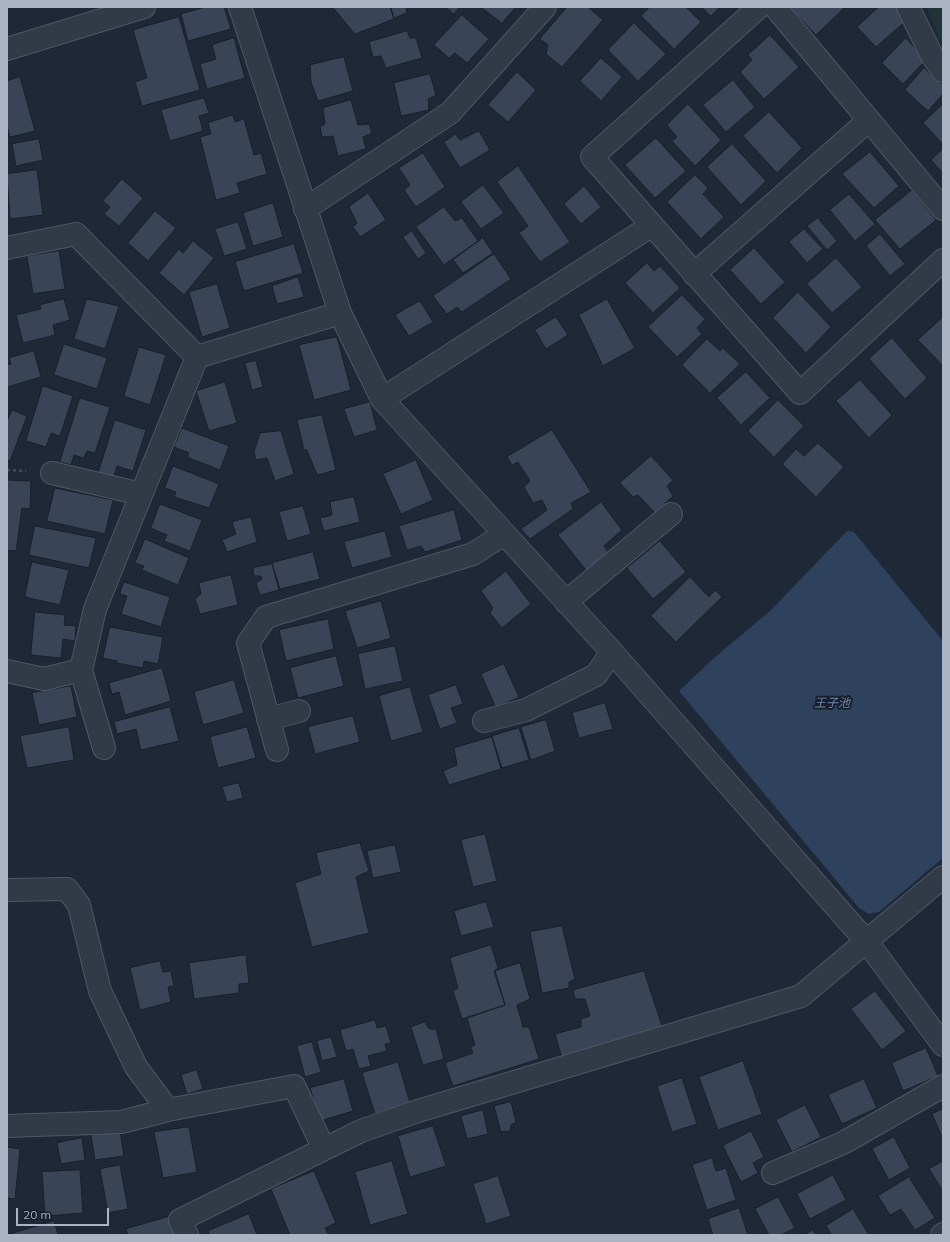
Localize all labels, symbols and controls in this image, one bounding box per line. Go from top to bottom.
water label: 王子池 [814,696,850,710]
scale bar [18,1200,111,1226]
text: 20 m [23,1207,51,1222]

